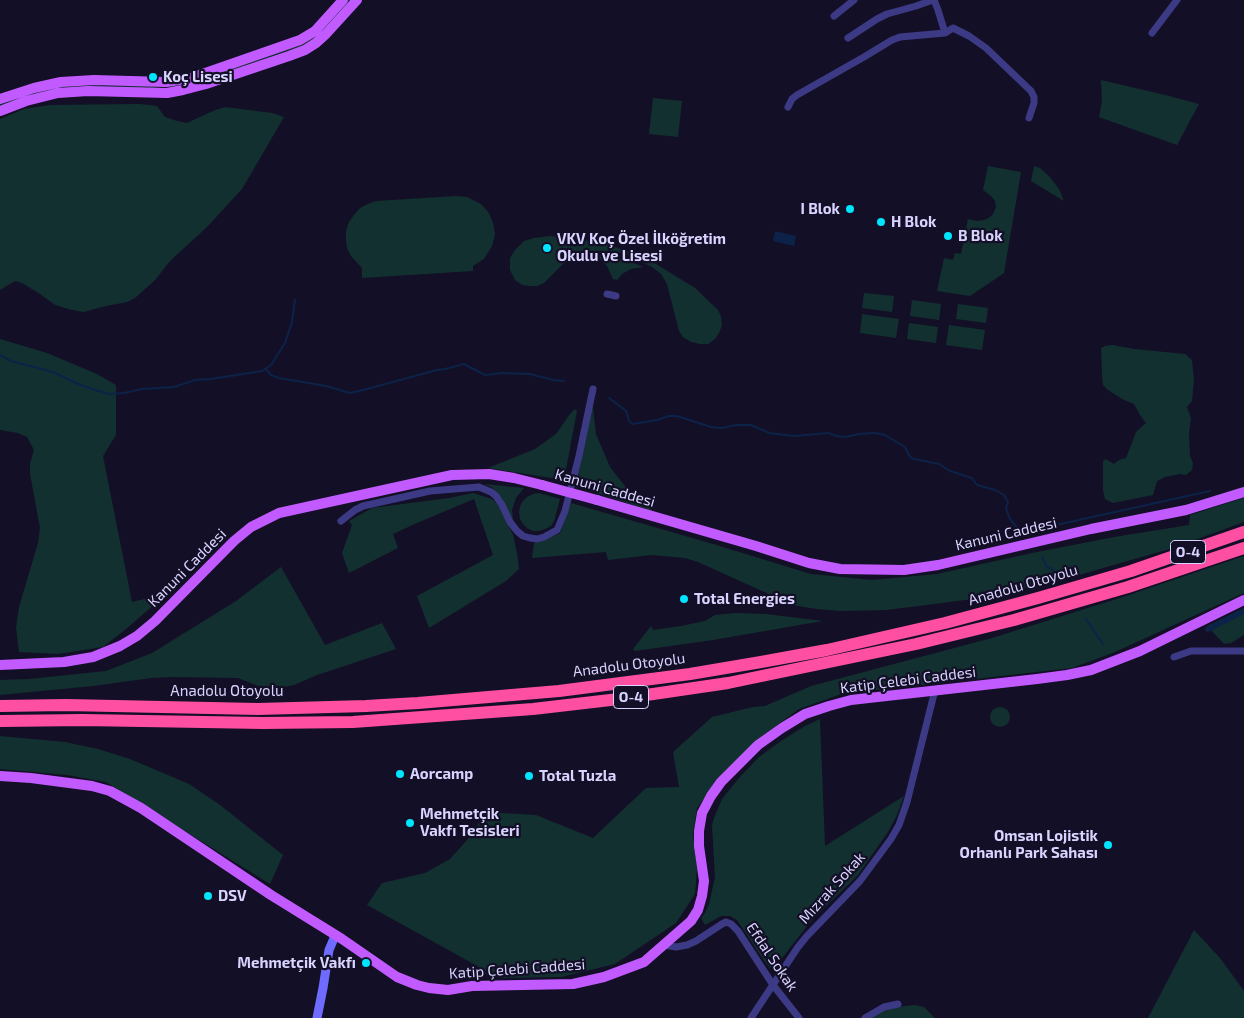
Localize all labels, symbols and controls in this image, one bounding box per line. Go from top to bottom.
place label: Koç Lisesi [163,68,233,86]
marker: Koç Lisesi [147,71,159,83]
place label: I Blok [801,200,840,218]
marker: I Blok [844,203,856,215]
place label: H Blok [891,213,936,231]
marker: H Blok [875,216,887,228]
place label: B Blok [958,227,1003,245]
place label: VKV Koç Özel İlköğretim Okulu ve Lisesi [557,230,726,265]
marker: B Blok [942,230,954,242]
marker: VKV Koç Özel İlköğretim Okulu ve Lisesi [541,242,553,254]
street label: Kanuni Caddesi [553,465,657,511]
street label: Kanuni Caddesi [954,514,1058,554]
street label: Kanuni Caddesi [144,525,230,611]
road number: O-4 [1170,540,1206,564]
street label: Anadolu Otoyolu [966,561,1080,609]
place label: Total Energies [694,590,795,608]
marker: Total Energies [678,593,690,605]
street label: Anadolu Otoyolu [572,649,686,681]
street label: Katip Çelebi Caddesi [839,663,977,697]
street label: Anadolu Otoyolu [170,682,284,700]
road number: O-4 [614,686,648,709]
place label: Aorcamp [410,765,473,783]
place label: Total Tuzla [539,767,616,785]
marker: Aorcamp [394,768,406,780]
marker: Total Tuzla [523,770,535,782]
place label: Mehmetçik Vakfı Tesisleri [420,805,520,840]
marker: Mehmetçik Vakfı Tesisleri [404,817,416,829]
place label: Omsan Lojistik Orhanlı Park Sahası [960,827,1098,862]
marker: Omsan Lojistik Orhanlı Park Sahası [1102,839,1114,851]
street label: Mızrak Sokak [795,848,869,928]
place label: DSV [218,887,247,905]
marker: DSV [202,890,214,902]
street label: Efdal Sokak [742,919,802,995]
place label: Mehmetçik Vakfı [237,954,356,972]
street label: Katip Çelebi Caddesi [448,955,586,983]
marker: Mehmetçik Vakfı [360,957,372,969]

